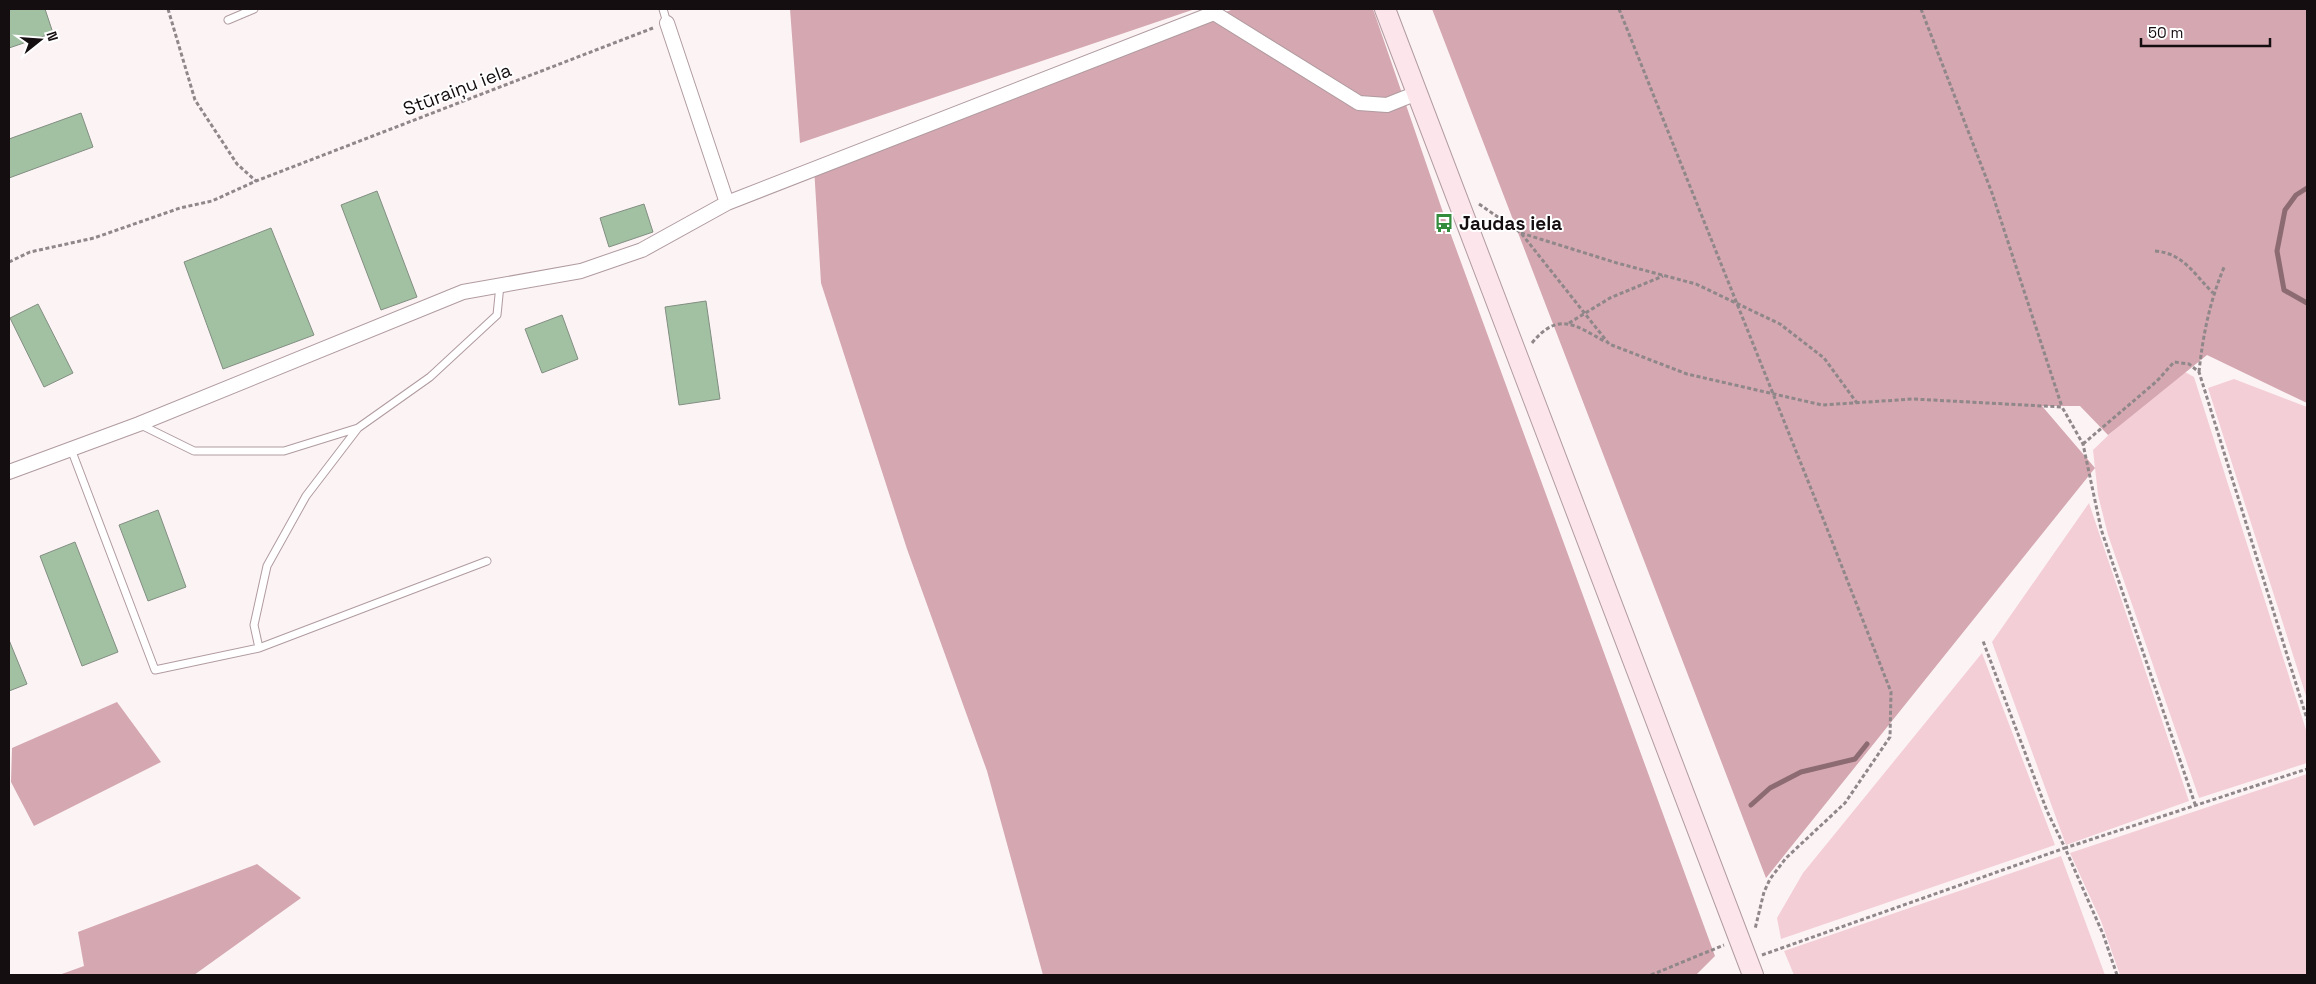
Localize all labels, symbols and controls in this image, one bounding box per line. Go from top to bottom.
north arrow [15,15,65,65]
scale bar [2141,15,2270,47]
text: 50 m [2148,23,2183,42]
text: N [42,29,62,43]
street label: Stūraiņu iela [400,57,515,122]
place label: Jaudas iela [1459,211,1562,236]
bus stop icon: Jaudas iela [1433,212,1455,234]

